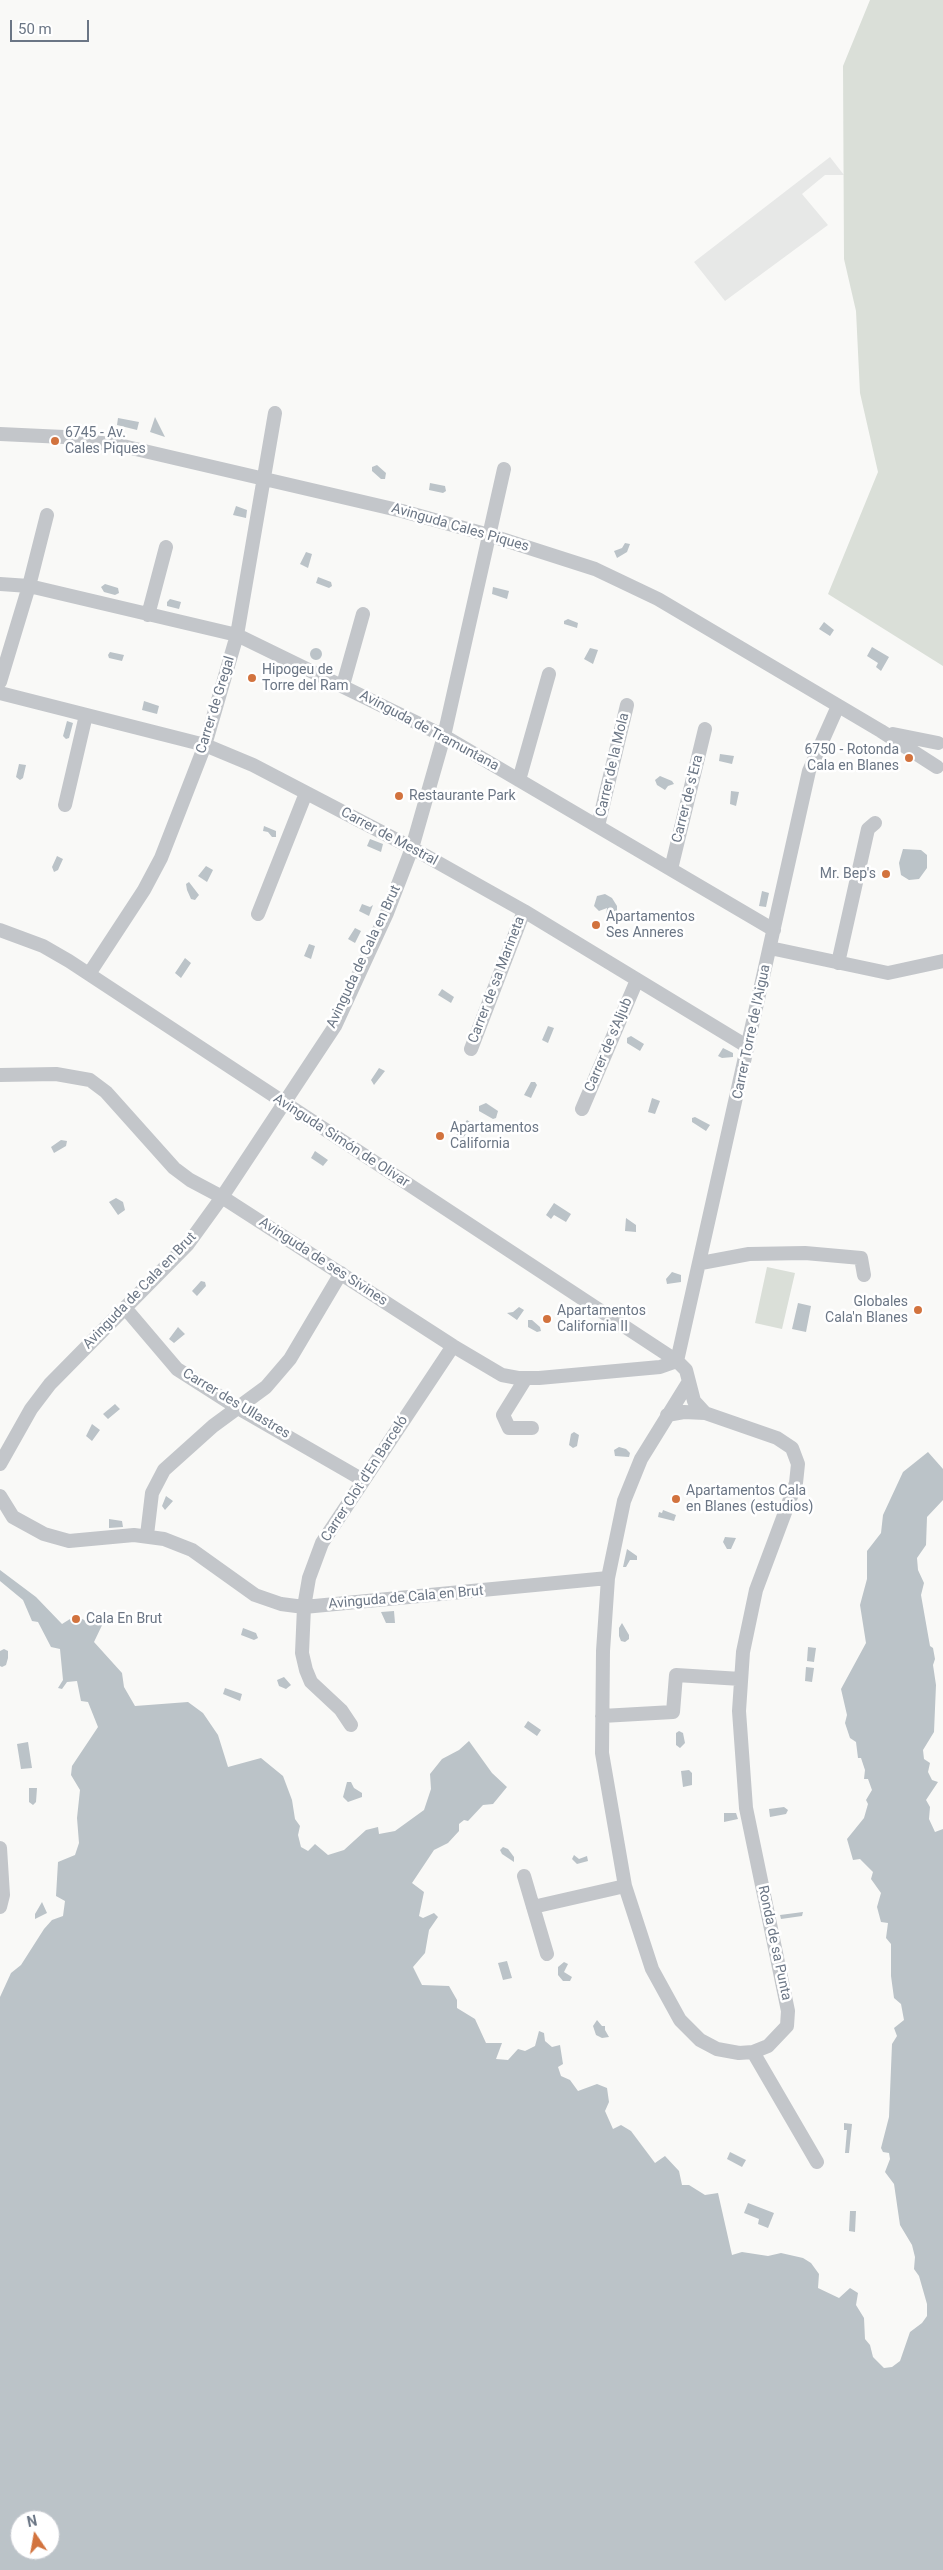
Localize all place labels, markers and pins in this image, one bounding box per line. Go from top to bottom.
place label: 6745 - Av. Cales Piques [65,425,146,458]
marker: 6745 - Av. Cales Piques [49,435,61,447]
place label: Hipogeu de Torre del Ram [262,662,349,694]
marker: Hipogeu de Torre del Ram [246,672,258,684]
place label: 6750 - Rotonda Cala en Blanes [804,742,899,774]
marker: 6750 - Rotonda Cala en Blanes [903,752,915,764]
place label: Restaurante Park [409,788,516,804]
marker: Restaurante Park [393,790,405,802]
place label: Mr. Bep's [820,866,876,882]
marker: Mr. Bep's [880,868,892,880]
place label: Apartamentos Ses Anneres [606,909,695,942]
marker: Apartamentos Ses Anneres [590,919,602,931]
place label: Apartamentos California [450,1120,539,1152]
marker: Apartamentos California [434,1130,446,1142]
place label: Globales Cala'n Blanes [825,1294,908,1326]
place label: Apartamentos California II [557,1303,646,1335]
marker: Globales Cala'n Blanes [912,1304,924,1316]
marker: Apartamentos California II [541,1313,553,1325]
place label: Apartamentos Cala en Blanes (estudios) [686,1483,813,1515]
marker: Apartamentos Cala en Blanes (estudios) [670,1493,682,1505]
place label: Cala En Brut [86,1611,162,1627]
marker: Cala En Brut [70,1613,82,1625]

